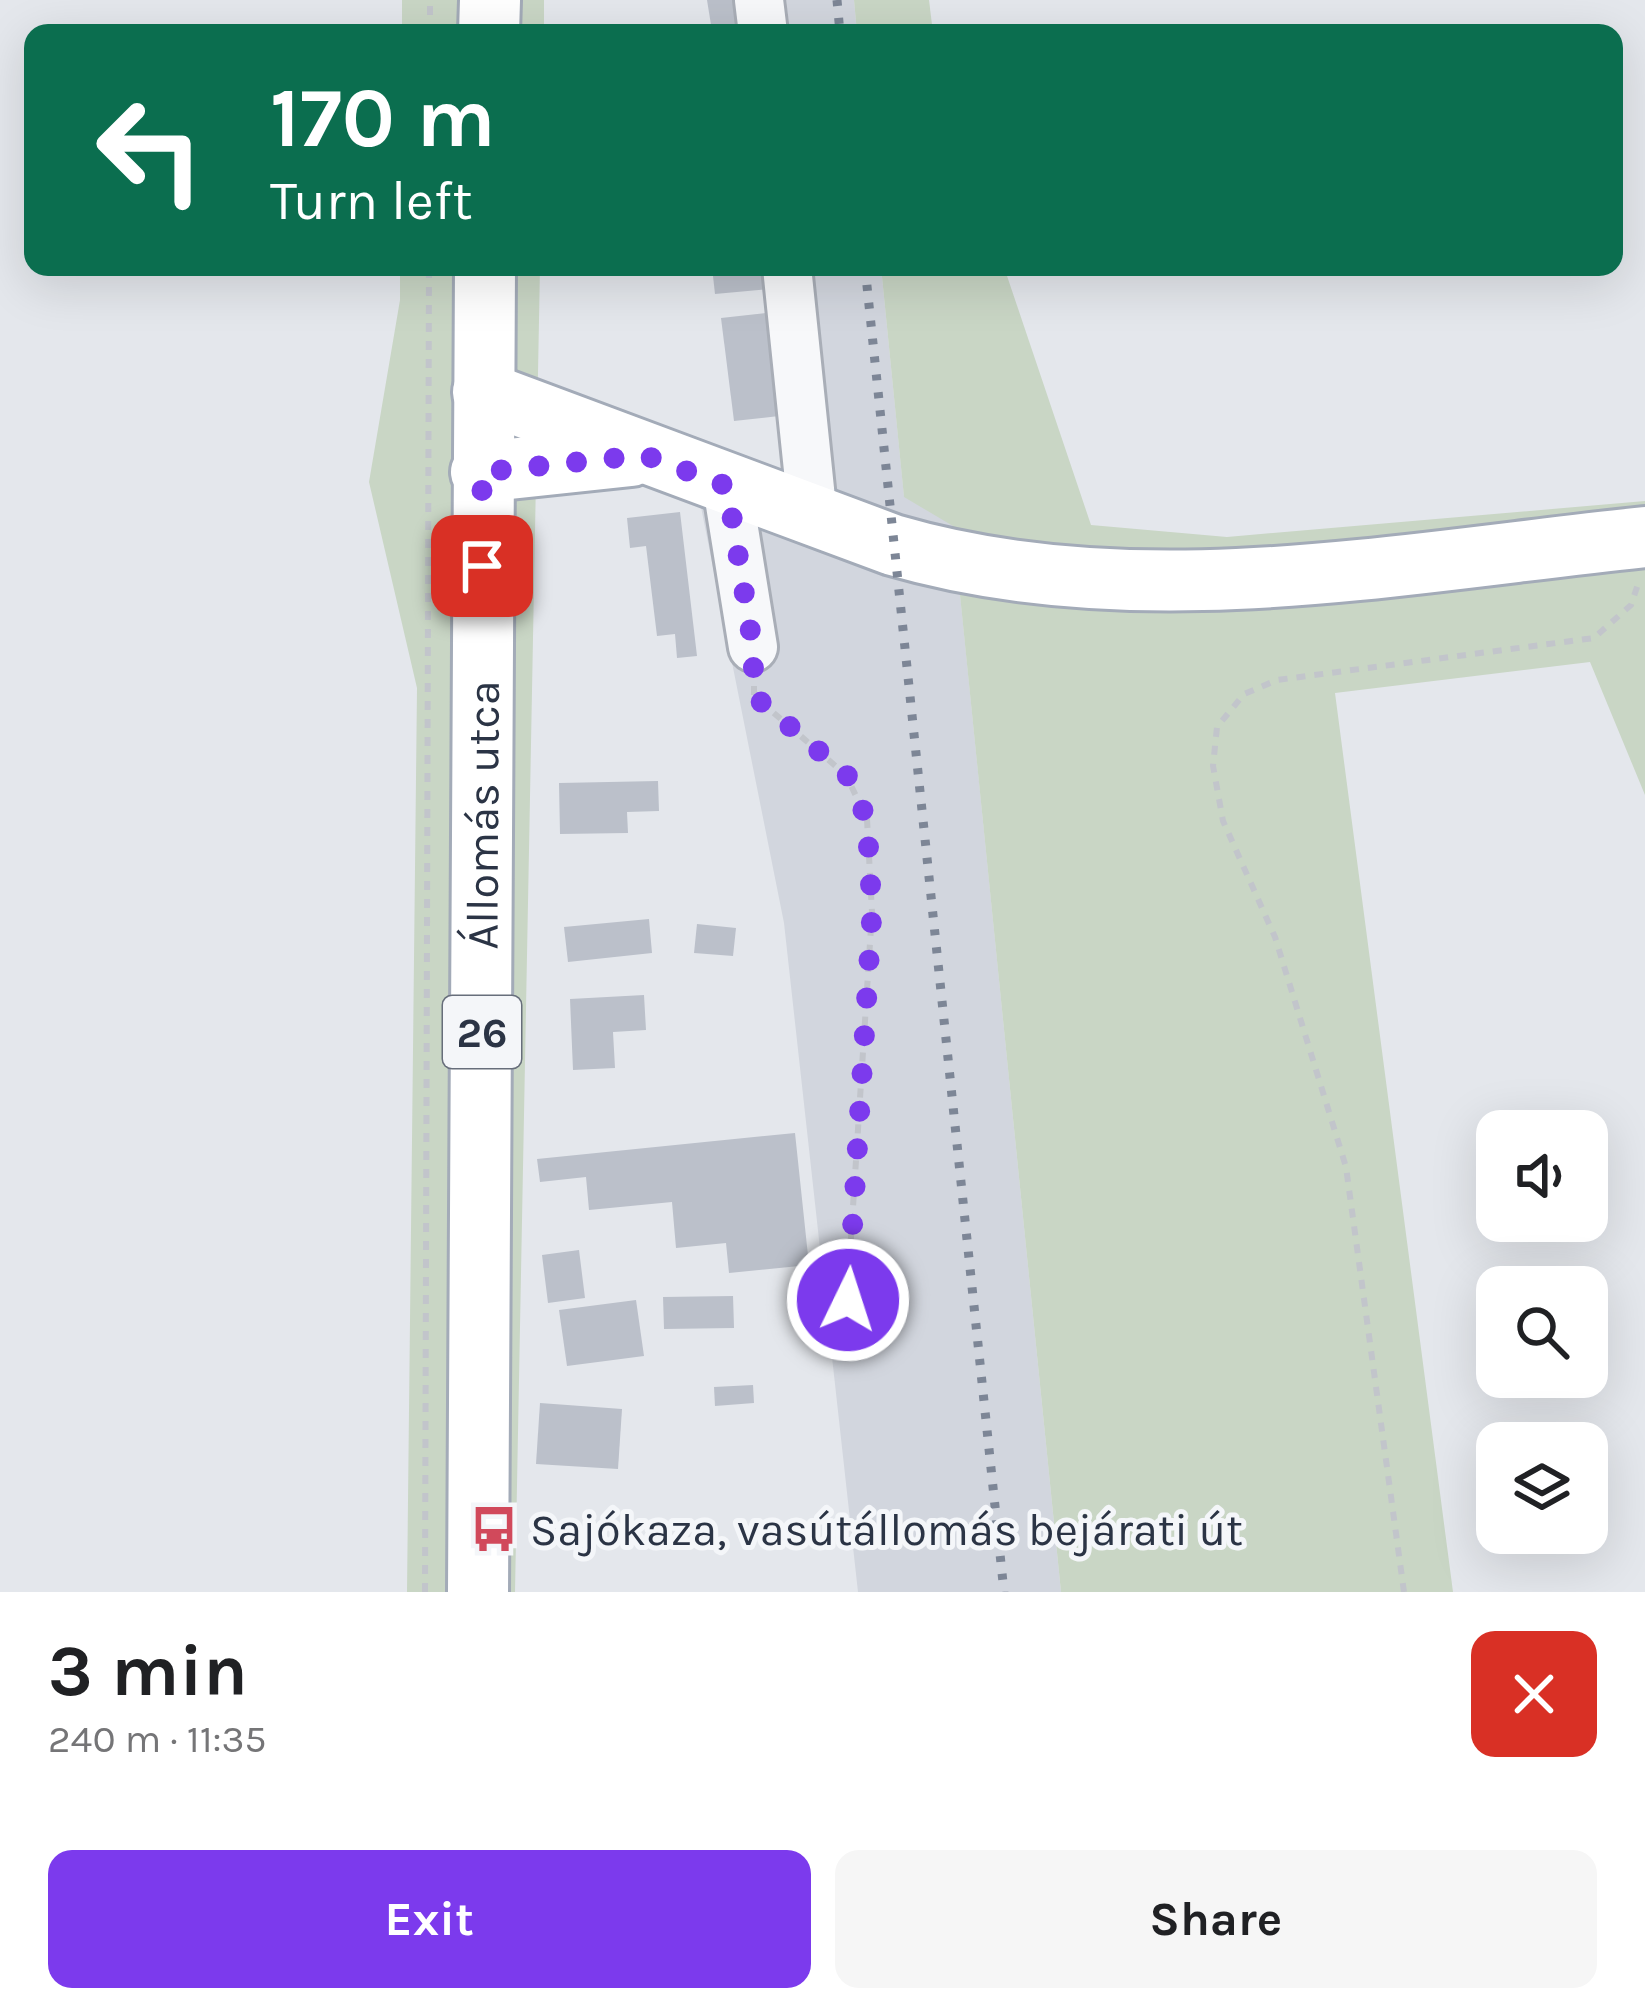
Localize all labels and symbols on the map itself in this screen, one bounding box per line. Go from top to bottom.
pin [431,515,533,617]
street label: Állomás utca [456,680,510,950]
road number: 26 [443,996,521,1068]
position arrow [785,1237,911,1363]
bus stop icon: Sajókaza, vasútállomás bejárati út [469,1504,519,1554]
place label: Sajókaza, vasútállomás bejárati út [530,1504,1243,1557]

